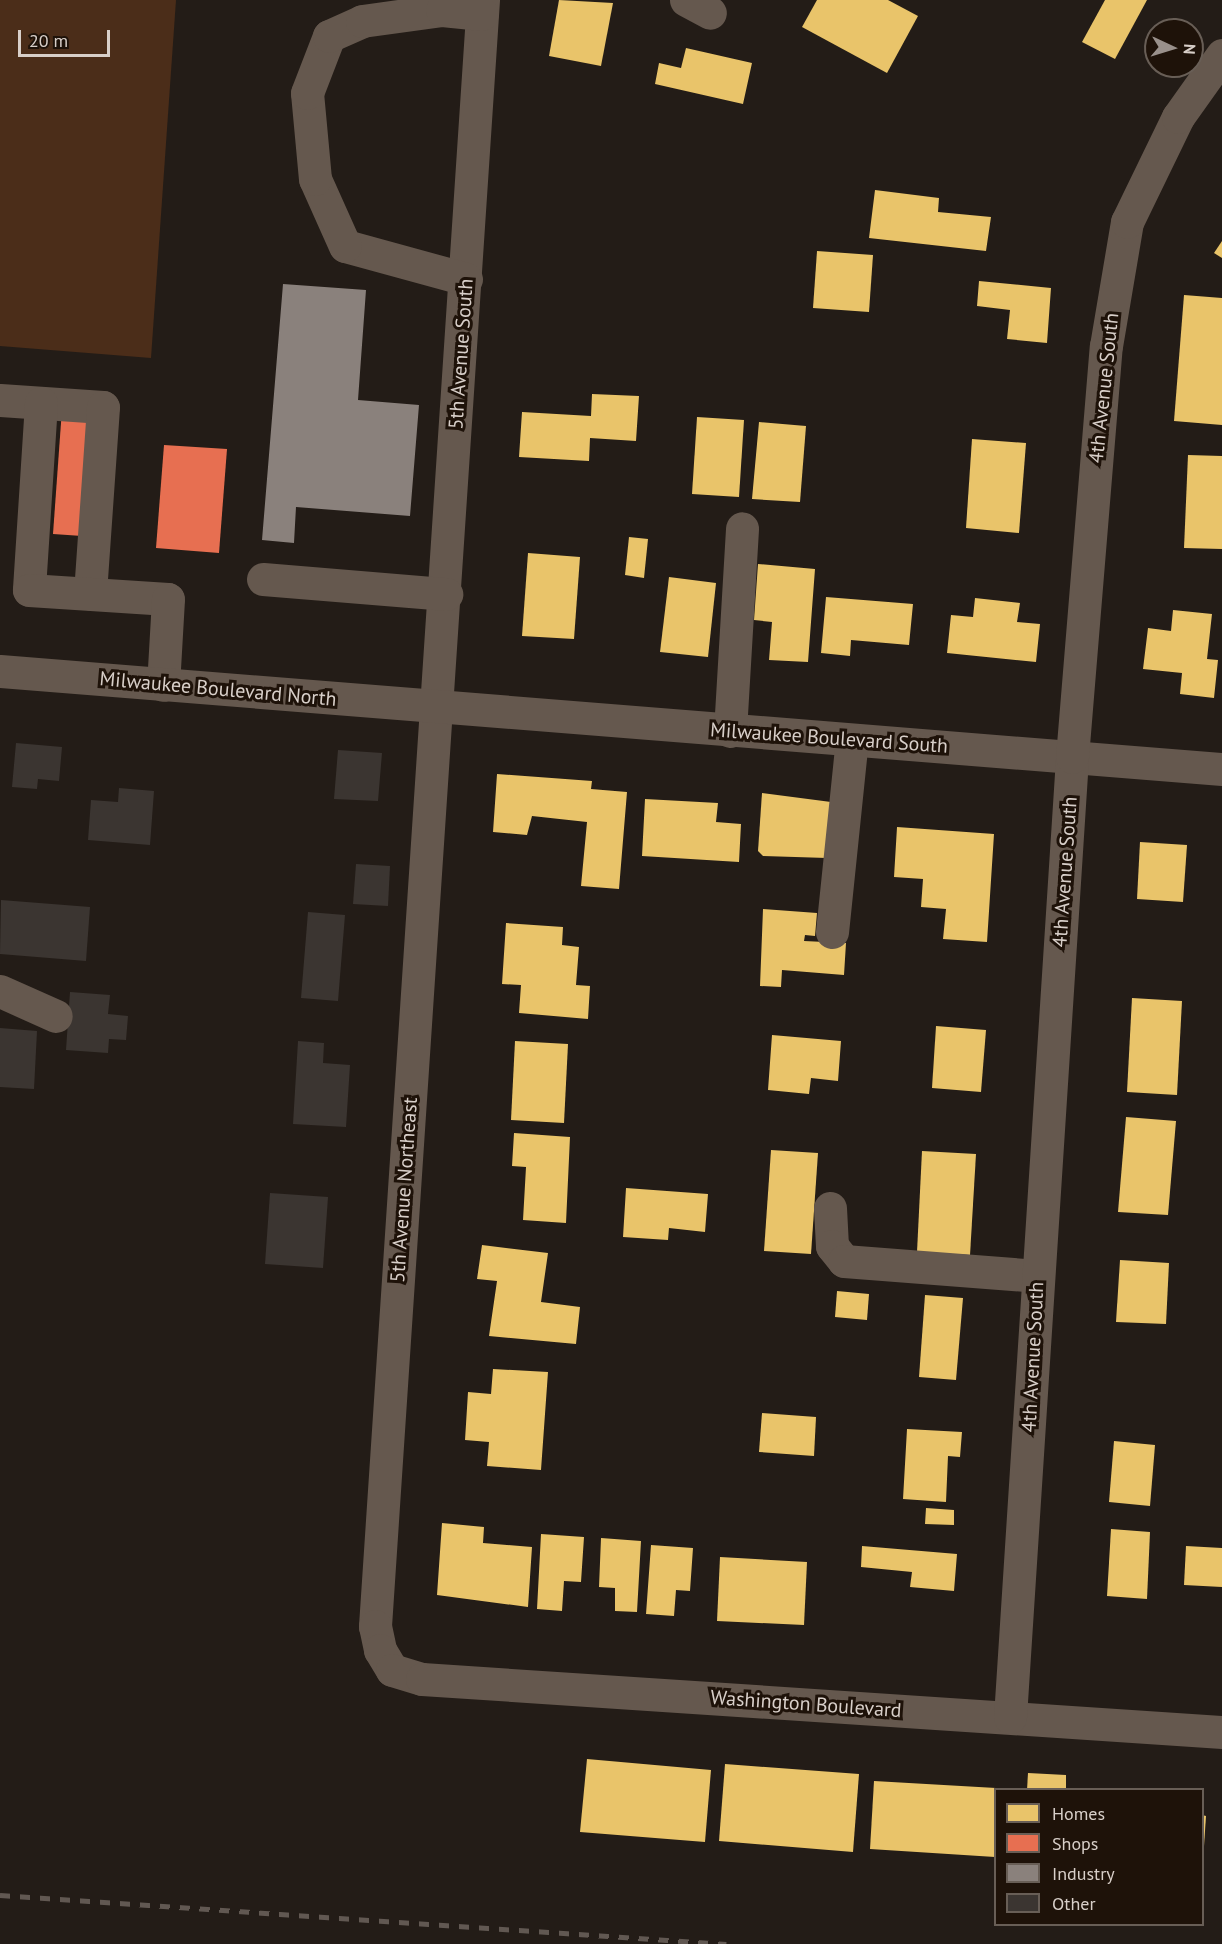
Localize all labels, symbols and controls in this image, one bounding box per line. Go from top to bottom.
scale bar [21,18,112,56]
north arrow [1144,18,1204,78]
text: 20 m [29,29,68,52]
text: N [1180,43,1200,55]
street label: 5th Avenue South [444,278,478,430]
street label: 4th Avenue South [1084,311,1124,465]
street label: Milwaukee Boulevard North [99,667,337,711]
street label: Milwaukee Boulevard South [709,718,949,758]
street label: 4th Avenue South [1048,796,1082,948]
street label: 5th Avenue Northeast [386,1096,422,1284]
street label: 4th Avenue South [1017,1281,1049,1433]
street label: Washington Boulevard [710,1685,902,1723]
legend [994,1788,1204,1926]
text: Homes [1052,1802,1105,1825]
text: Shops [1052,1832,1098,1855]
text: Industry [1052,1862,1115,1885]
text: Other [1052,1892,1096,1915]

